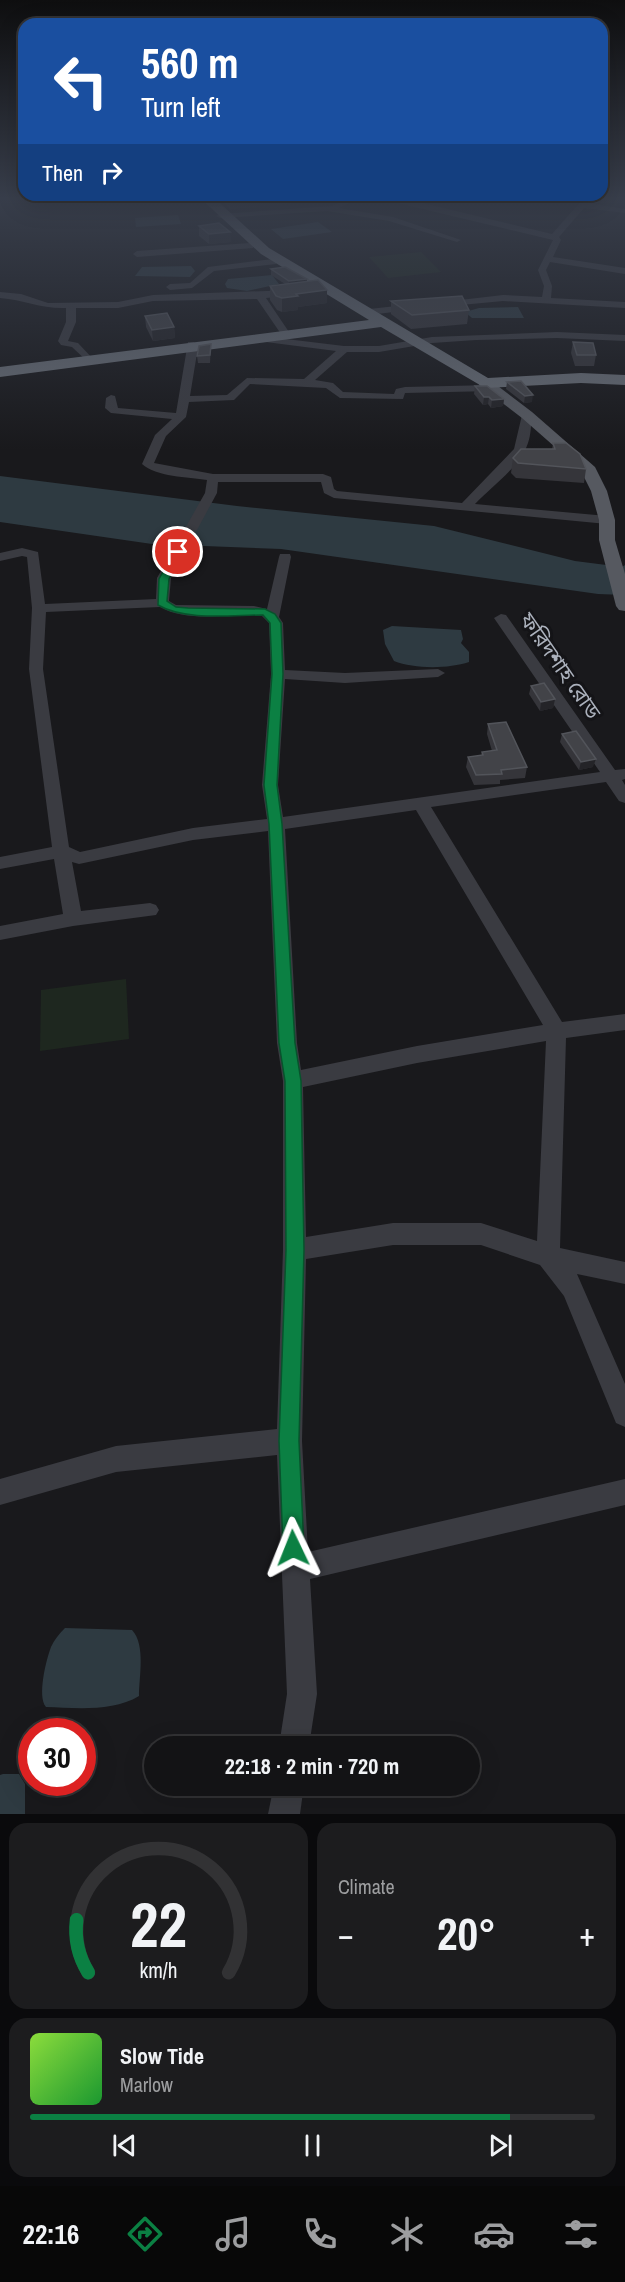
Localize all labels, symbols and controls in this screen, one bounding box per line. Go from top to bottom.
text: 560 m [141,35,239,91]
icon: left [42,42,120,120]
text: Turn left [141,89,220,125]
icon: right [95,156,128,189]
text: Then [42,158,83,188]
pin [152,526,203,577]
icon: arrive [161,535,194,568]
street label: ফরিদশাহ রোড [512,606,608,726]
position arrow [261,1516,325,1580]
speed limit sign: 30 [18,1718,96,1796]
text: 22:18 · 2 min · 720 m [225,1751,399,1781]
text: Climate [338,1873,395,1900]
text: 22 [130,1882,187,1966]
text: 20° [437,1903,496,1964]
text: − [338,1912,354,1956]
text: + [579,1912,595,1956]
text: km/h [139,1956,178,1985]
text: Slow Tide [120,2041,204,2071]
text: Marlow [120,2071,173,2098]
icon: previous [108,2129,141,2162]
icon: pause [296,2129,329,2162]
icon: next [484,2129,517,2162]
icon: directions [124,2213,166,2255]
icon: music [212,2213,254,2255]
icon: phone [299,2213,341,2255]
icon: climate [386,2213,428,2255]
icon: car [473,2213,515,2255]
icon: filters [560,2213,602,2255]
text: 22:16 [23,2216,79,2252]

